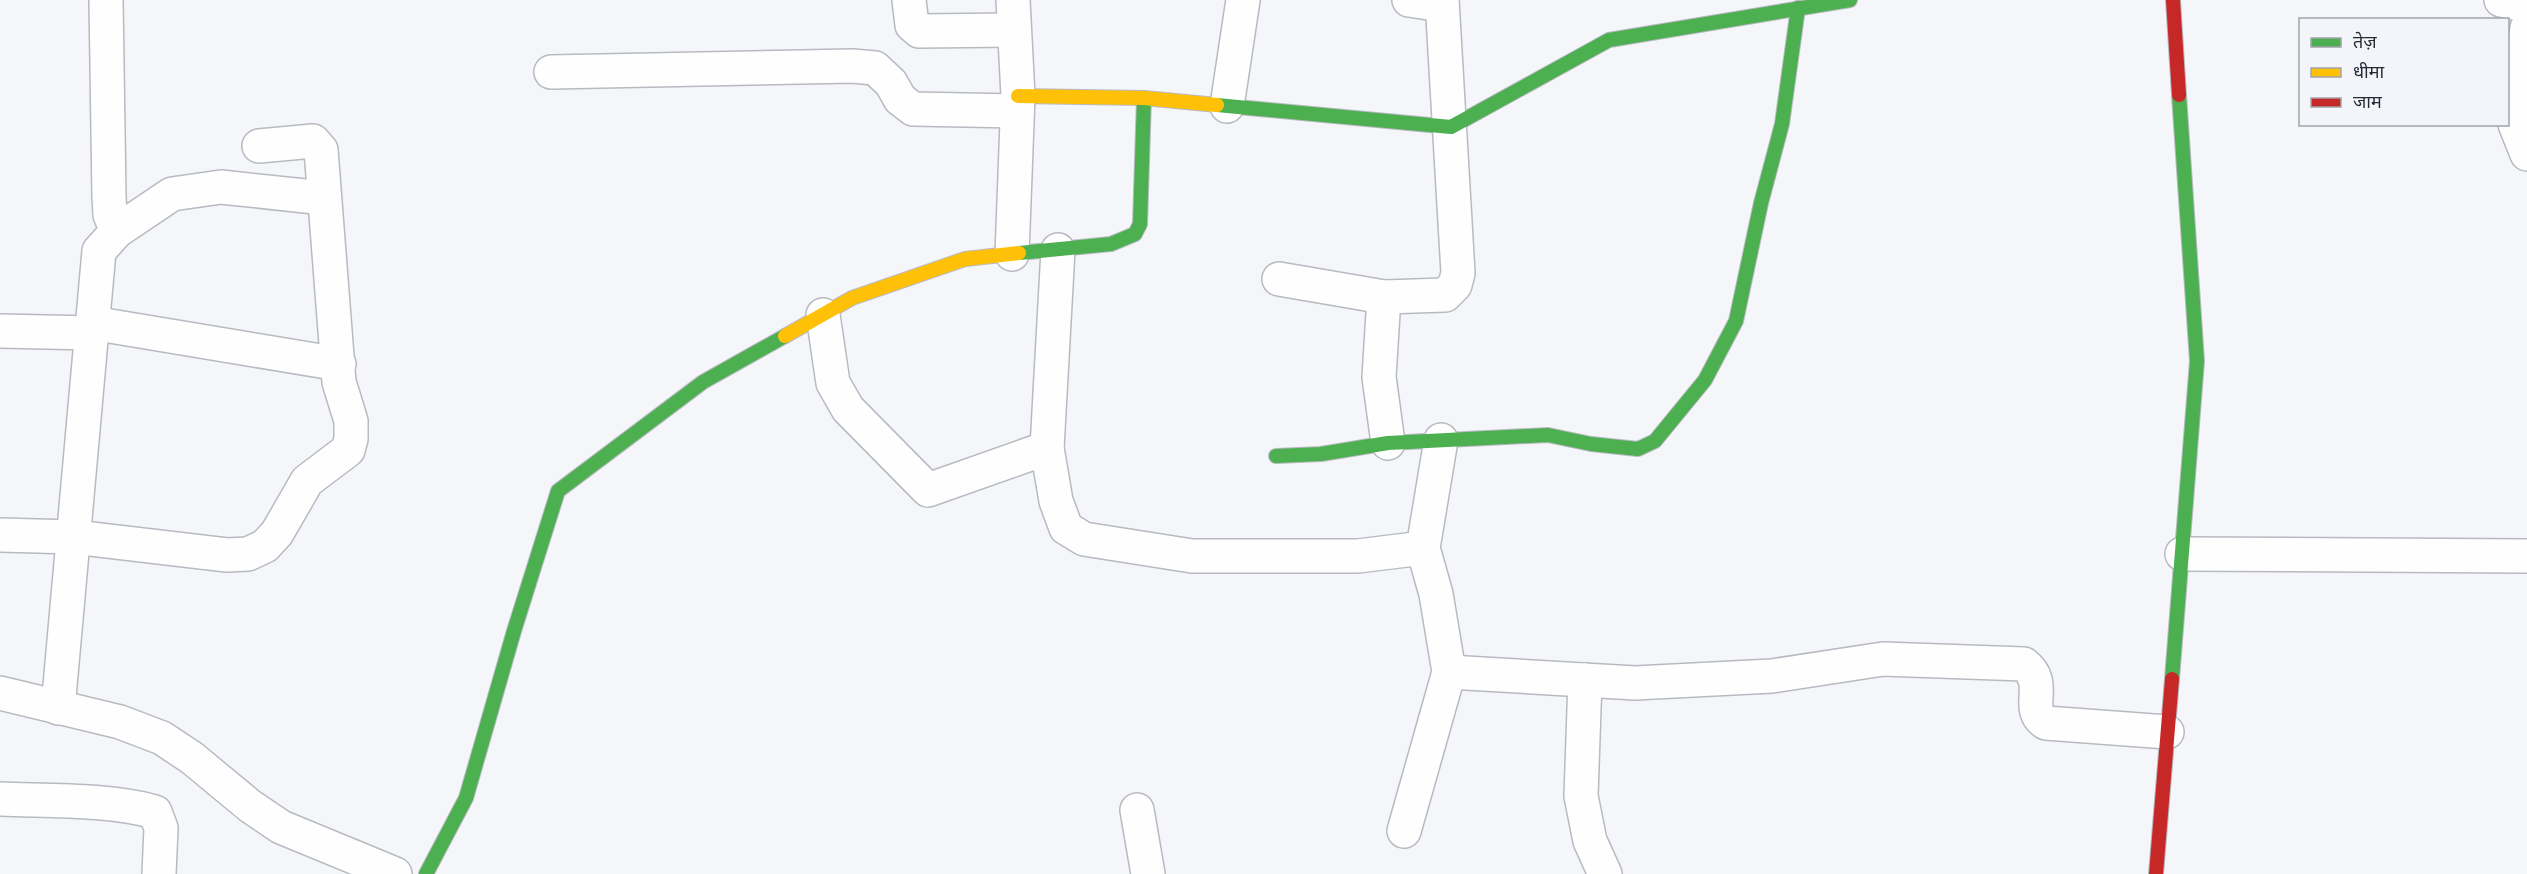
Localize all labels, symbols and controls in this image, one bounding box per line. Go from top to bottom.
legend [2299,18,2509,126]
text: तेज़ [2353,31,2377,53]
text: धीमा [2353,61,2384,83]
text: जाम [2353,91,2383,113]

